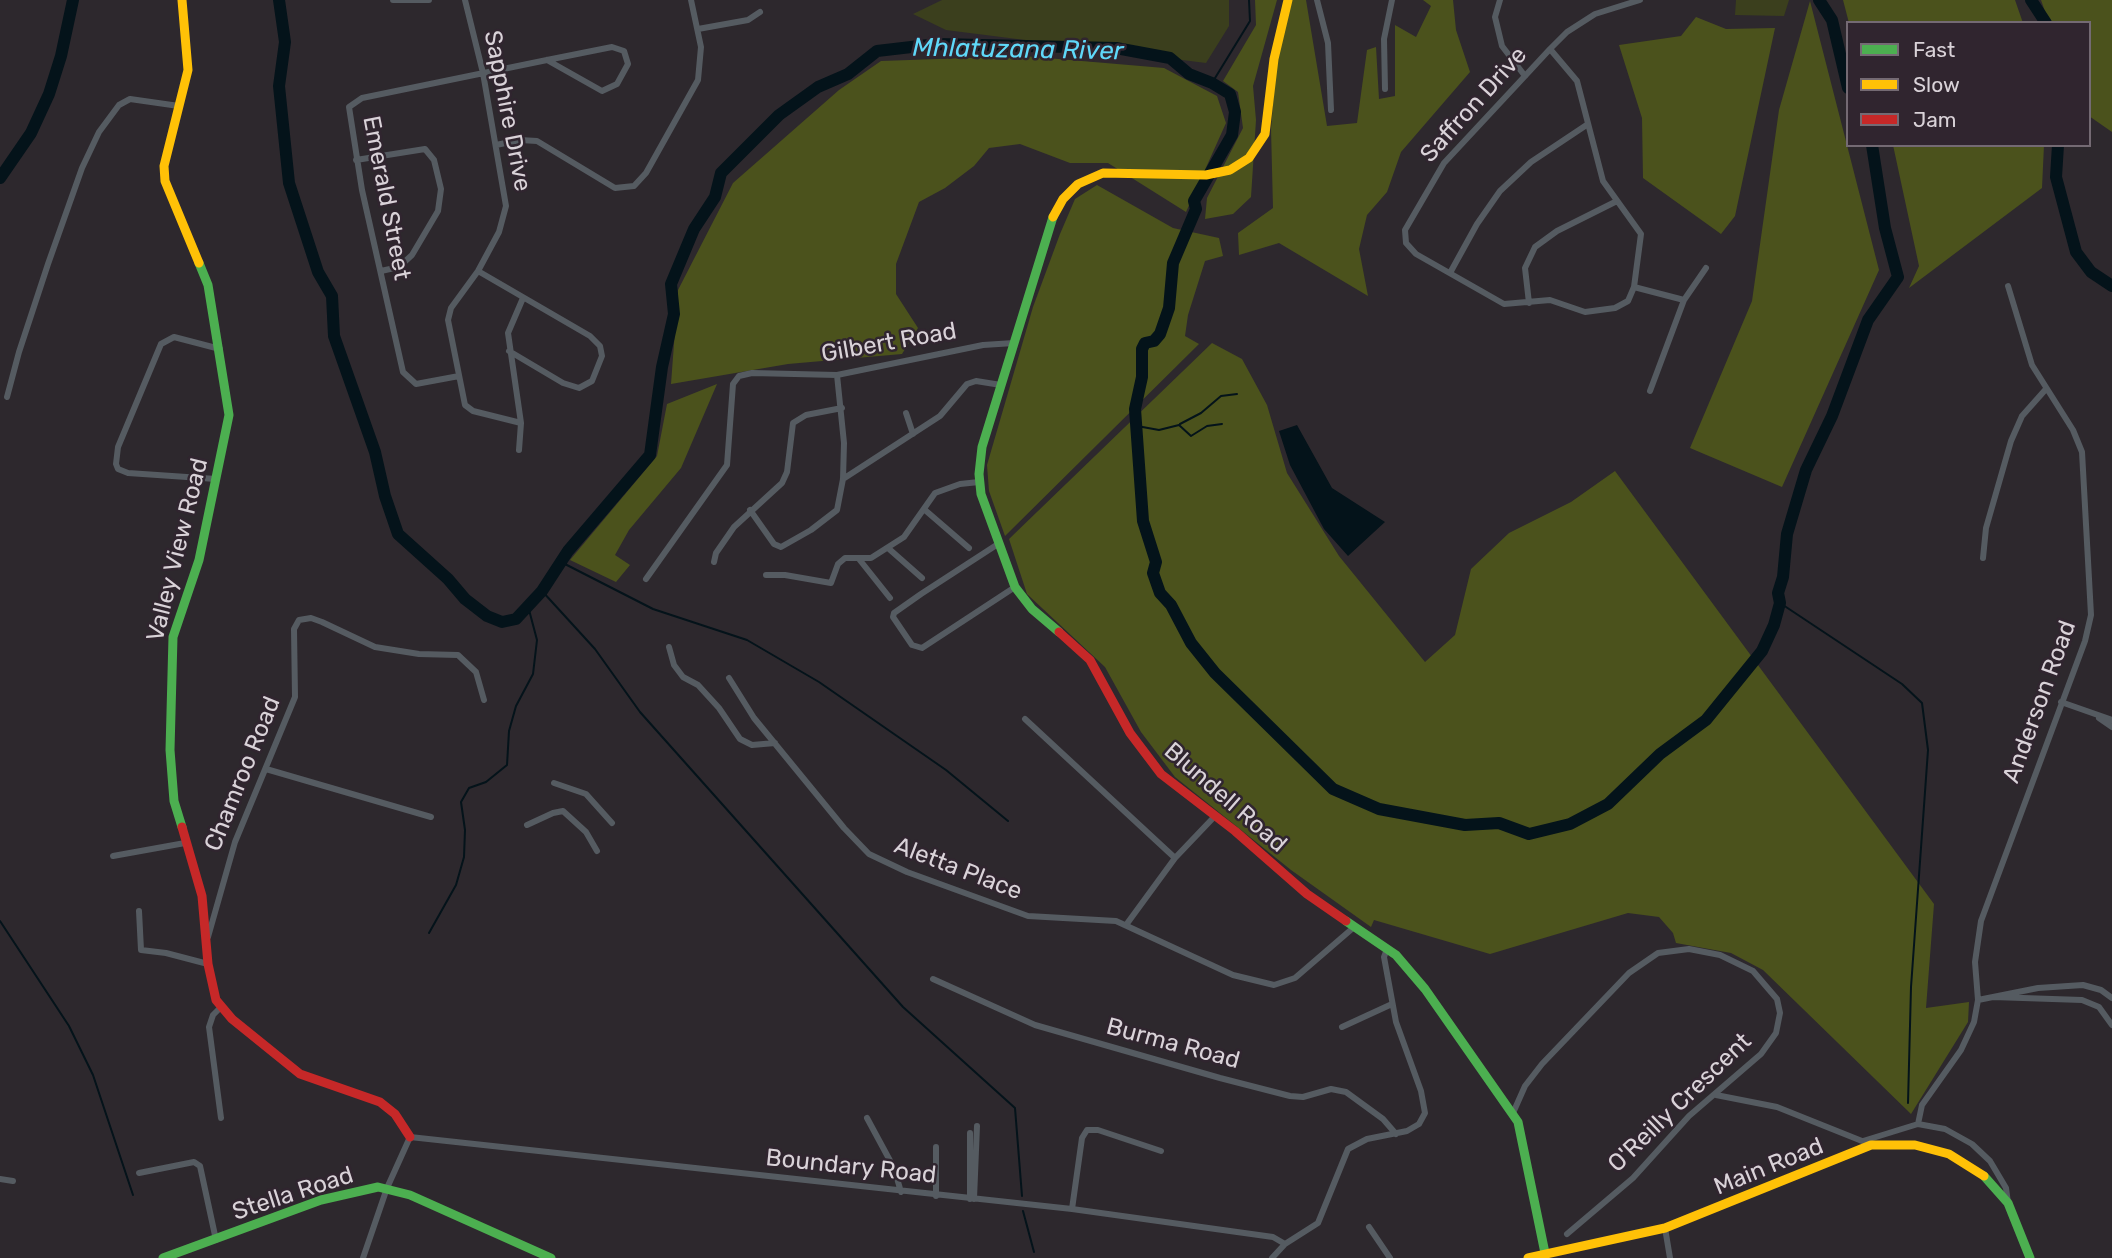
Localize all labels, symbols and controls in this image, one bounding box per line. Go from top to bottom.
legend [1846,21,2091,147]
street label: Sapphire Drive [477,28,537,194]
water label: Mhlatuzana River [912,33,1124,67]
text: Fast [1913,37,1955,62]
street label: Saffron Drive [1415,41,1533,169]
text: Slow [1913,72,1960,97]
text: Jam [1913,107,1957,132]
street label: Emerald Street [356,113,416,283]
street label: Gilbert Road [819,317,959,369]
street label: Valley View Road [141,455,215,645]
street label: Anderson Road [1997,617,2083,787]
street label: Chamroo Road [199,692,287,856]
street label: Blundell Road [1158,737,1292,859]
street label: Aletta Place [890,831,1026,907]
street label: Burma Road [1103,1012,1243,1076]
street label: O'Reilly Crescent [1602,1027,1758,1179]
street label: Main Road [1710,1132,1828,1202]
street label: Boundary Road [764,1144,938,1190]
street label: Stella Road [229,1161,357,1227]

